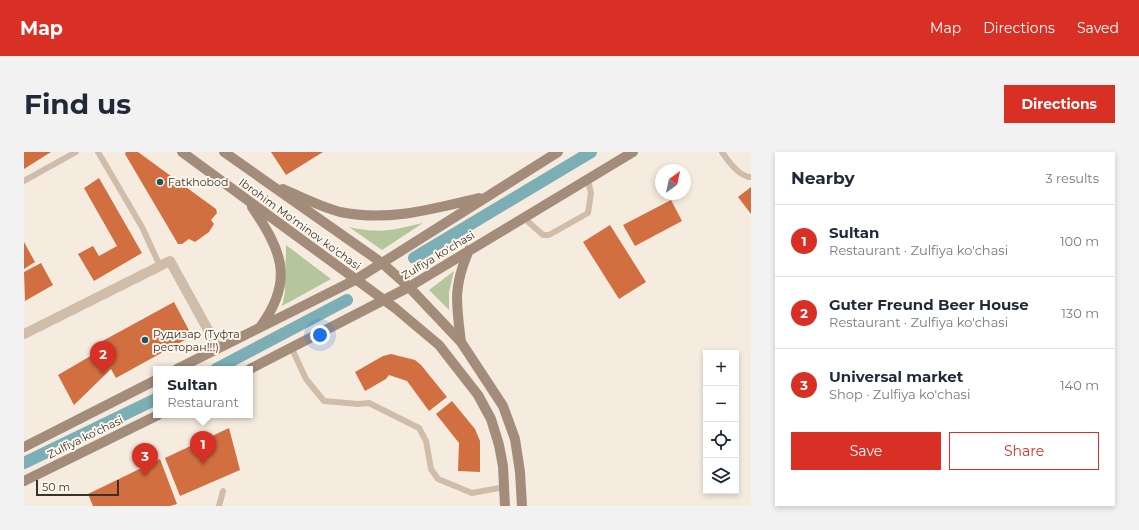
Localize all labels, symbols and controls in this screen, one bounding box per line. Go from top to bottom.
text: Map [20,17,63,40]
text: Map [930,19,961,37]
text: Directions [983,19,1055,37]
text: Saved [1077,19,1119,37]
button: Directions [1004,85,1115,123]
text: Find us [24,87,131,121]
north arrow [655,164,691,200]
text: Nearby [791,168,855,188]
text: 3 results [1045,170,1099,186]
place label: Fatkhobod [168,175,228,189]
street label: Ibrohim Mo'minov ko'chasi [236,175,364,273]
marker: Fatkhobod [155,177,165,187]
text: Sultan [829,223,879,242]
street label: Zulfiya ko'chasi [399,228,477,282]
text: 1 [801,233,807,249]
text: 100 m [1060,233,1099,249]
text: Restaurant · Zulfiya ko'chasi [829,242,1008,258]
text: Guter Freund Beer House [829,295,1029,314]
text: 2 [800,305,808,321]
text: 130 m [1061,305,1099,321]
text: Restaurant · Zulfiya ko'chasi [829,314,1008,330]
your location [310,325,330,345]
place label: Рудизар (Туфта ресторан!!!) [153,327,240,354]
marker: Рудизар (Туфта ресторан!!!) [140,335,150,345]
pin: 2 [90,341,116,374]
map controls [703,350,739,494]
button: + [703,350,739,386]
popup [153,366,253,418]
text: Universal market [829,367,963,386]
text: Sultan [167,375,218,394]
text: 3 [800,377,808,393]
text: 140 m [1060,377,1099,393]
button: − [703,386,739,422]
text: Shop · Zulfiya ko'chasi [829,386,970,402]
text: Restaurant [167,394,239,410]
street label: Zulfiya ko'chasi [45,413,125,461]
button: locate [703,422,739,458]
pin: 1 [190,431,216,464]
button: Save [791,432,941,470]
button: Share [949,432,1099,470]
pin: 3 [132,443,158,476]
button: layers [703,458,739,494]
scale bar [36,478,119,497]
text: 50 m [42,480,70,494]

